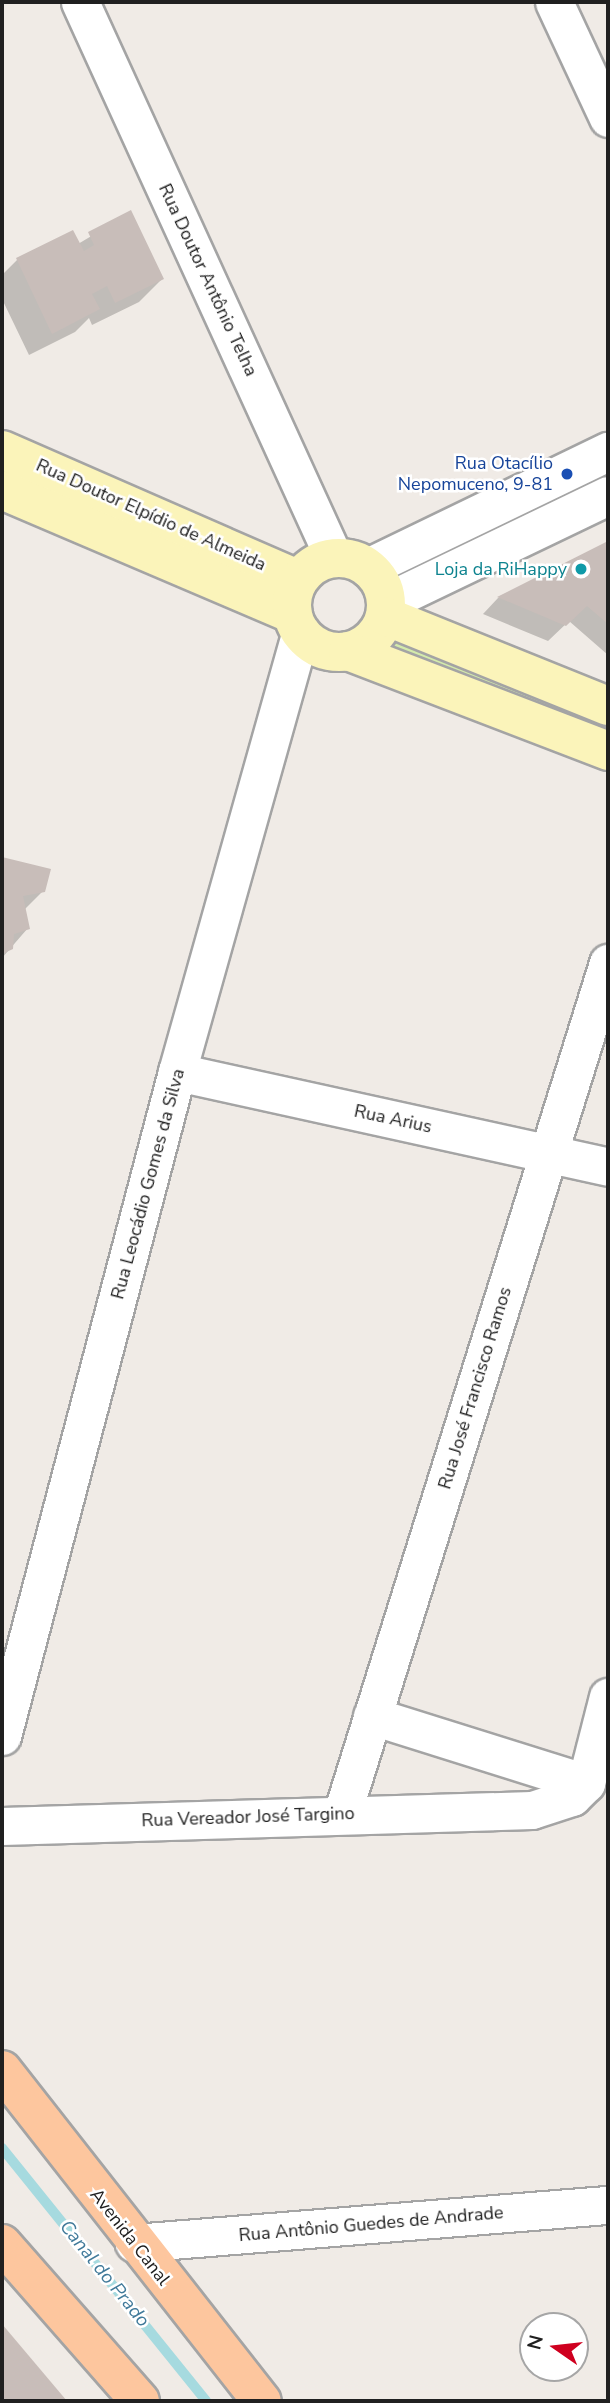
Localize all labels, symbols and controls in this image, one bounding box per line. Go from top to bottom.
street label: Rua Doutor Antônio Telha [154,180,262,380]
place label: Rua Otacílio Nepomuceno, 9-81 [398,453,553,496]
street label: Rua Doutor Elpídio de Almeida [33,454,269,576]
marker: Rua Otacílio Nepomuceno, 9-81 [559,466,575,482]
place label: Loja da RiHappy [435,558,567,580]
marker: Loja da RiHappy [573,561,589,577]
street label: Rua Leocádio Gomes da Silva [107,1066,189,1302]
street label: Rua Arius [352,1100,434,1138]
street label: Rua José Francisco Ramos [434,1284,516,1492]
street label: Rua Vereador José Targino [141,1802,355,1832]
street label: Avenida Canal [86,2184,174,2290]
street label: Rua Antônio Guedes de Andrade [238,2202,504,2246]
water label: Canal do Prado [54,2216,154,2332]
north arrow [519,2312,589,2382]
text: N [521,2332,550,2352]

